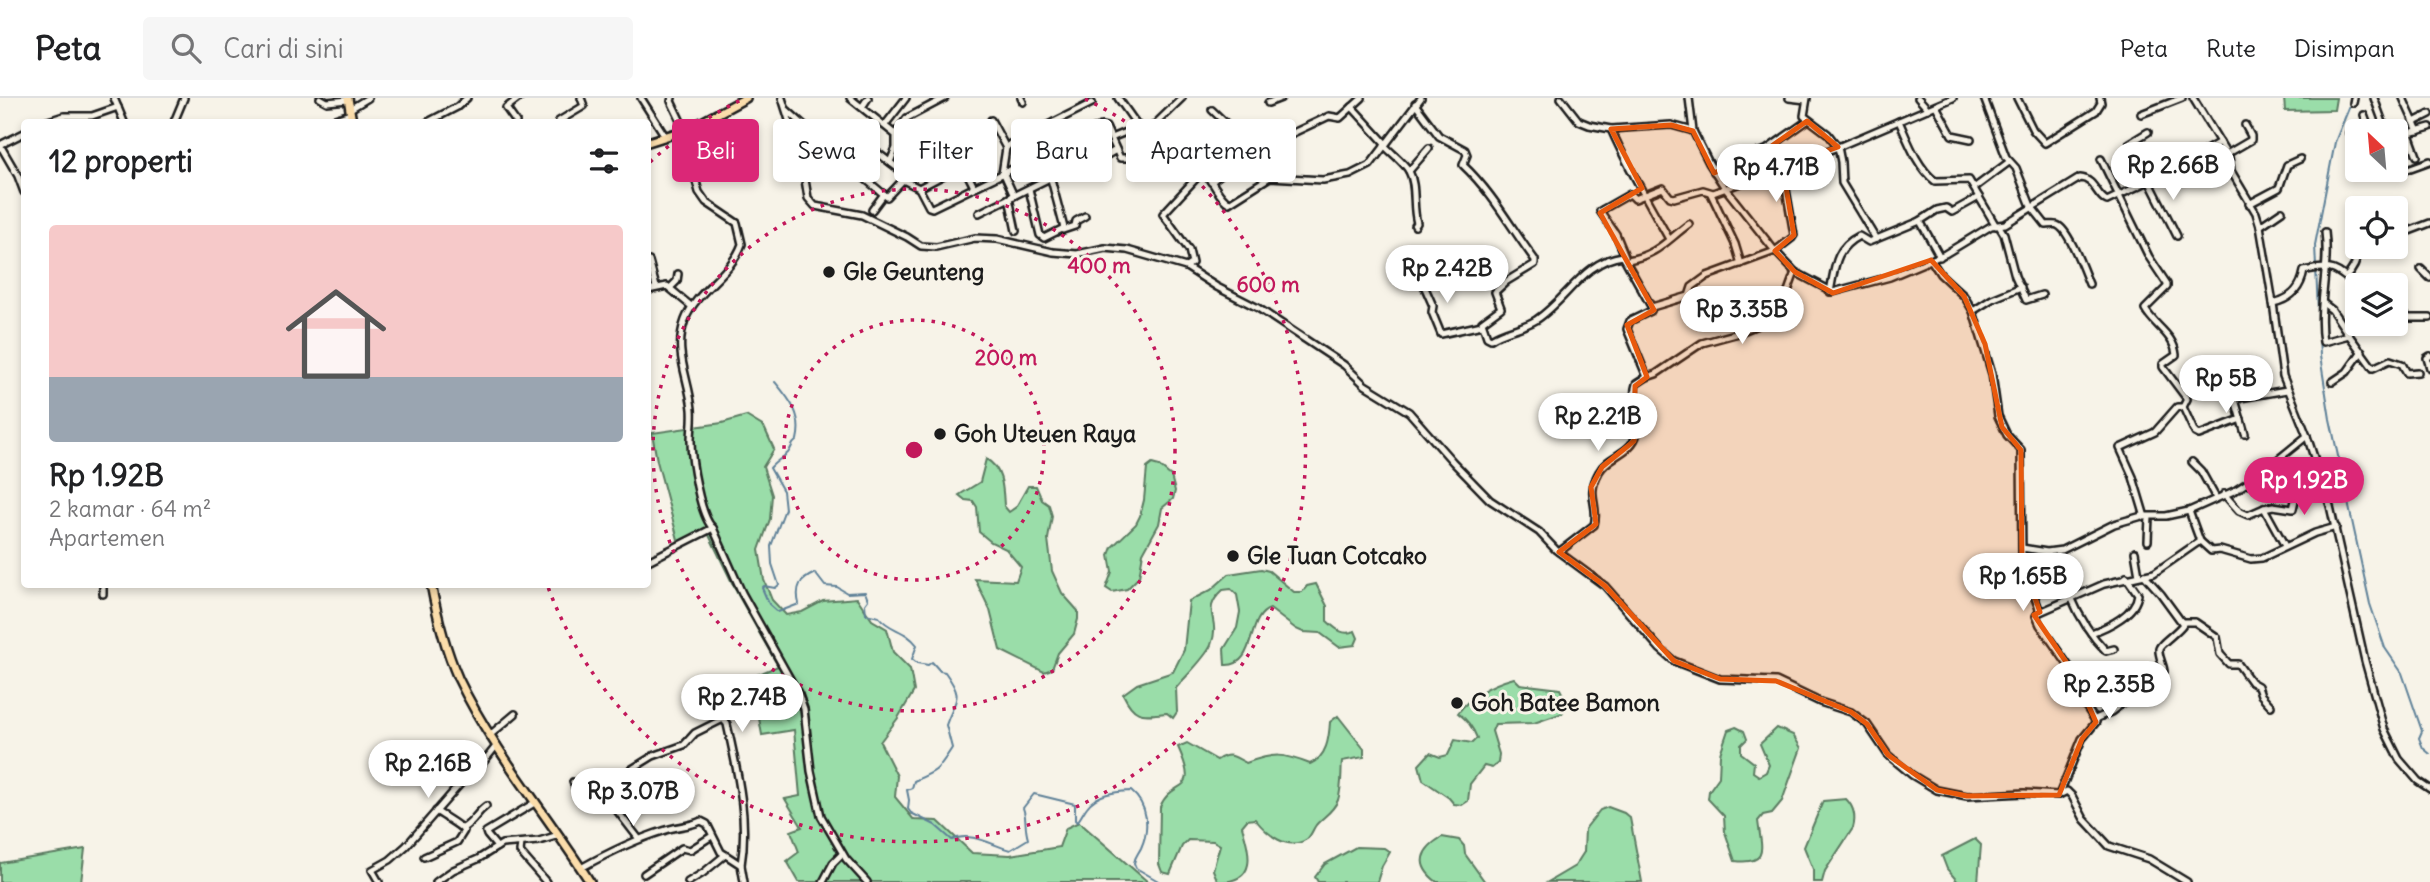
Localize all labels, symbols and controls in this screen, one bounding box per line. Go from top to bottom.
search box [143,17,633,80]
text: Peta [35,27,101,69]
icon: search [167,29,205,67]
text: Cari di sini [223,32,344,65]
text: Peta [2120,33,2168,63]
text: Rute [2206,33,2256,63]
text: Disimpan [2294,33,2395,63]
chip: Beli [672,119,759,182]
chip: Sewa [773,119,880,182]
chip: Filter [894,119,997,182]
chip: Baru [1011,119,1112,182]
chip: Apartemen [1126,119,1296,182]
north arrow [2345,119,2408,182]
map controls [2345,119,2408,336]
text: 12 properti [49,142,193,180]
icon: filters [585,142,623,180]
pin: Rp 2.66B [2101,142,2245,202]
pin: Rp 4.71B [1704,144,1848,204]
text: Rp 2.66B [2127,150,2219,179]
text: Rp 4.71B [1733,152,1819,181]
button: locate [2345,196,2408,259]
pin: Rp 2.42B [1375,246,1519,305]
text: 400 m [1067,252,1131,279]
text: Rp 2.42B [1401,253,1493,282]
place label: Gle Geunteng [843,257,984,286]
marker: Gle Geunteng [821,264,837,280]
icon: home [273,271,399,397]
text: 600 m [1236,271,1300,298]
button: layers [2345,273,2408,336]
pin: Rp 3.35B [1670,286,1814,346]
text: Rp 3.35B [1696,294,1788,323]
text: 200 m [975,344,1038,371]
pin: Rp 5B [2177,356,2275,415]
text: Rp 5B [2195,363,2257,392]
pin: Rp 2.21B [1526,394,1670,453]
text: Rp 2.21B [1554,401,1642,430]
place label: Goh Uteuen Raya [954,419,1136,448]
marker: Goh Uteuen Raya [932,426,948,442]
centre of rings [902,438,926,462]
text: Rp 1.92B [49,456,164,494]
pin: Rp 1.92B [2232,458,2376,517]
text: Rp 1.92B [2260,465,2348,494]
text: 2 kamar · 64 m² [49,494,211,523]
text: Apartemen [49,523,165,552]
place label: Gle Tuan Cotcako [1247,541,1427,570]
marker: Gle Tuan Cotcako [1225,548,1241,564]
pin: Rp 1.65B [1951,554,2095,613]
text: Rp 1.65B [1979,561,2067,590]
pin: Rp 2.35B [2037,662,2181,721]
text: Rp 2.35B [2063,669,2155,698]
pin: Rp 2.74B [670,674,814,734]
text: Rp 2.74B [697,682,787,711]
place label: Goh Batee Bamon [1471,688,1660,717]
marker: Goh Batee Bamon [1449,695,1465,711]
pin: Rp 2.16B [356,740,500,800]
text: Rp 2.16B [384,748,472,777]
pin: Rp 3.07B [561,768,705,828]
text: Rp 3.07B [587,776,679,805]

